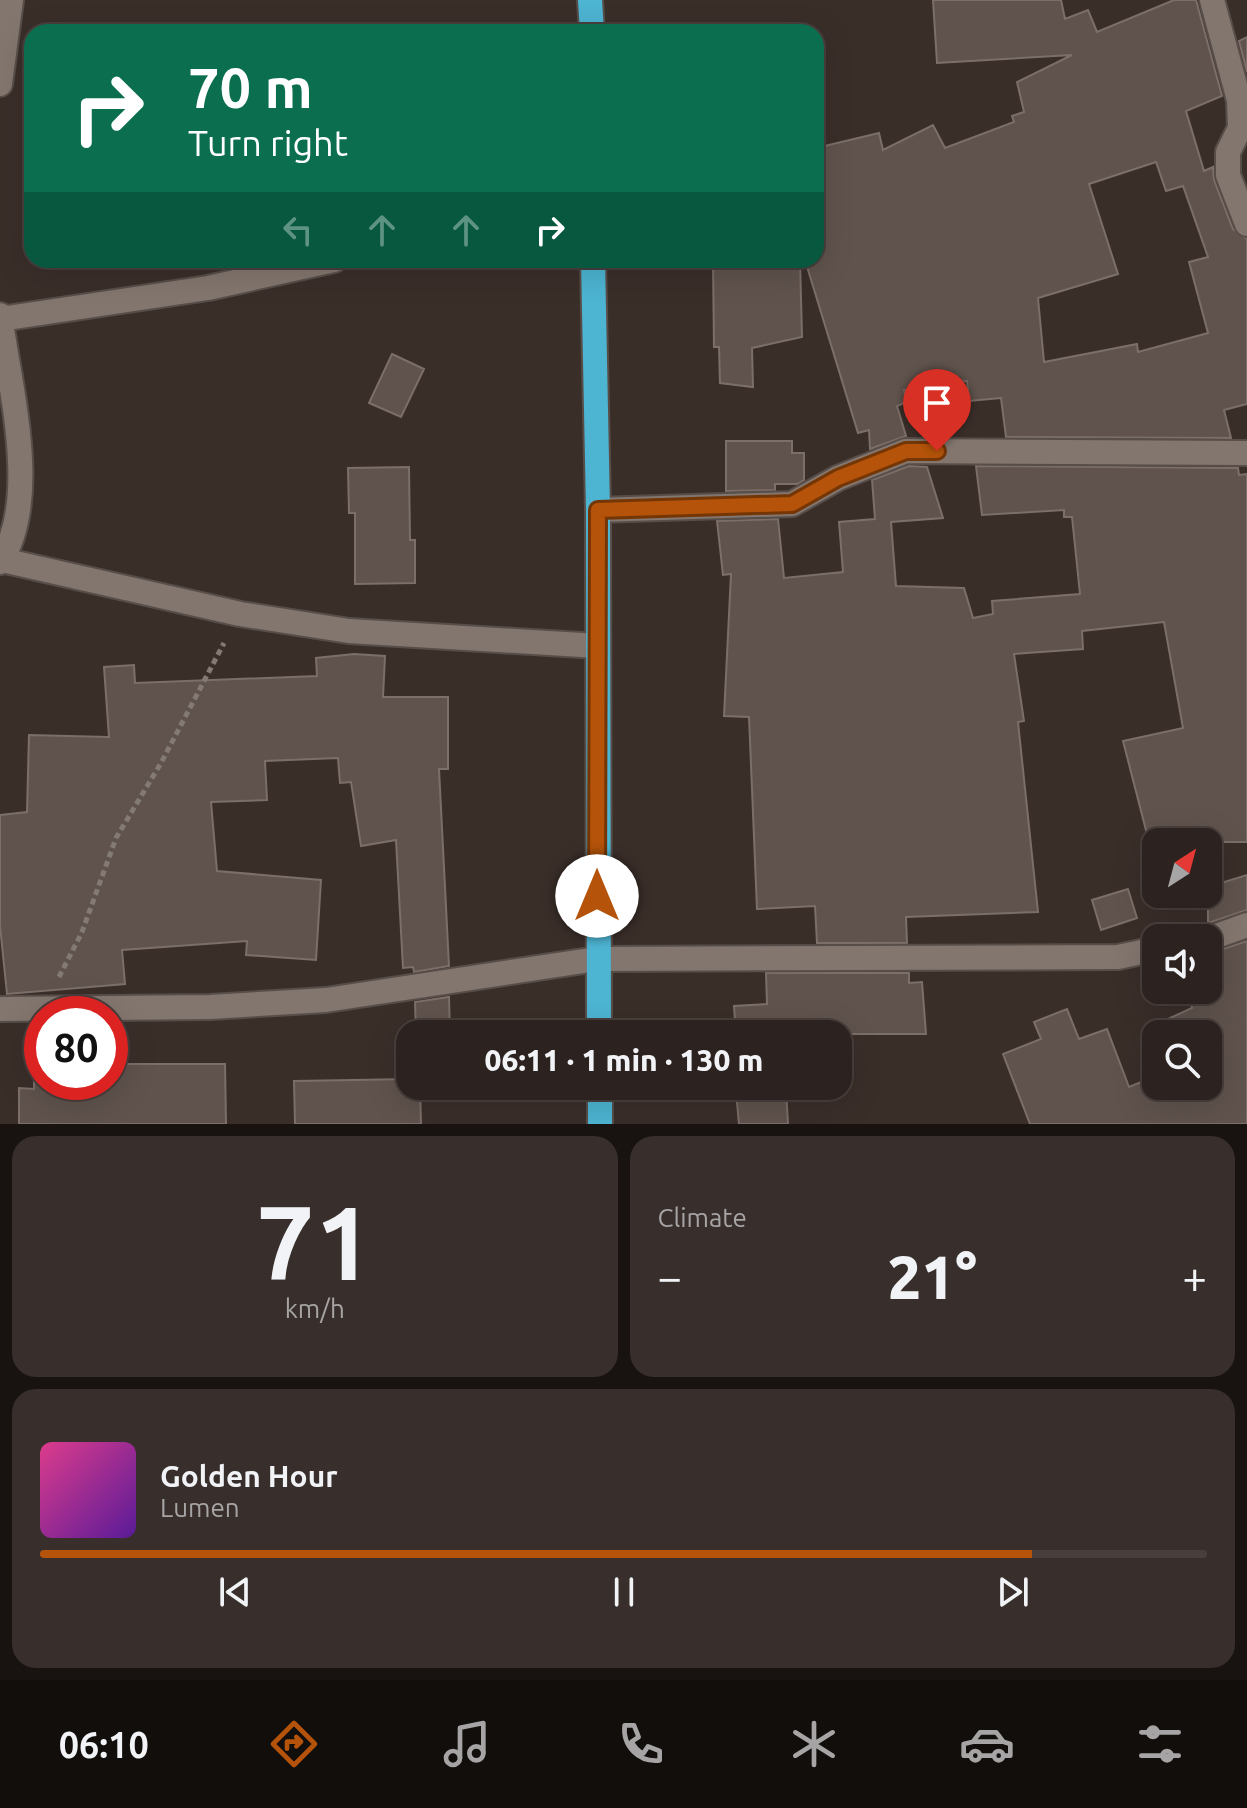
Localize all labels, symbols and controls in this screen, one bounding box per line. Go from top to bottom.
icon: right [56,56,160,160]
text: 70 m [188,56,313,119]
text: Turn right [188,122,348,163]
icon: left [276,208,320,252]
icon: ahead [360,208,404,252]
icon: ahead [444,208,488,252]
icon: right [528,208,572,252]
pin [903,369,971,451]
icon: arrive [915,381,959,425]
north arrow [1142,828,1222,908]
map controls [1142,828,1222,1100]
position arrow [555,854,639,938]
button: sound [1142,924,1222,1004]
speed limit sign: 80 [24,996,128,1100]
button: search [1142,1020,1222,1100]
text: 06:11 · 1 min · 130 m [485,1043,763,1077]
text: 71 [256,1183,373,1300]
text: Climate [658,1203,747,1232]
text: 21° [888,1243,977,1310]
text: − [658,1252,682,1301]
text: + [1182,1252,1207,1301]
text: km/h [285,1294,345,1323]
text: Golden Hour [160,1459,338,1493]
text: Lumen [160,1493,240,1522]
icon: previous [213,1570,257,1614]
icon: pause [602,1570,646,1614]
icon: next [991,1570,1035,1614]
icon: directions [266,1716,322,1772]
icon: music [439,1716,495,1772]
icon: phone [613,1716,669,1772]
icon: climate [786,1716,842,1772]
icon: car [959,1716,1015,1772]
icon: filters [1132,1716,1188,1772]
text: 06:10 [59,1724,149,1765]

